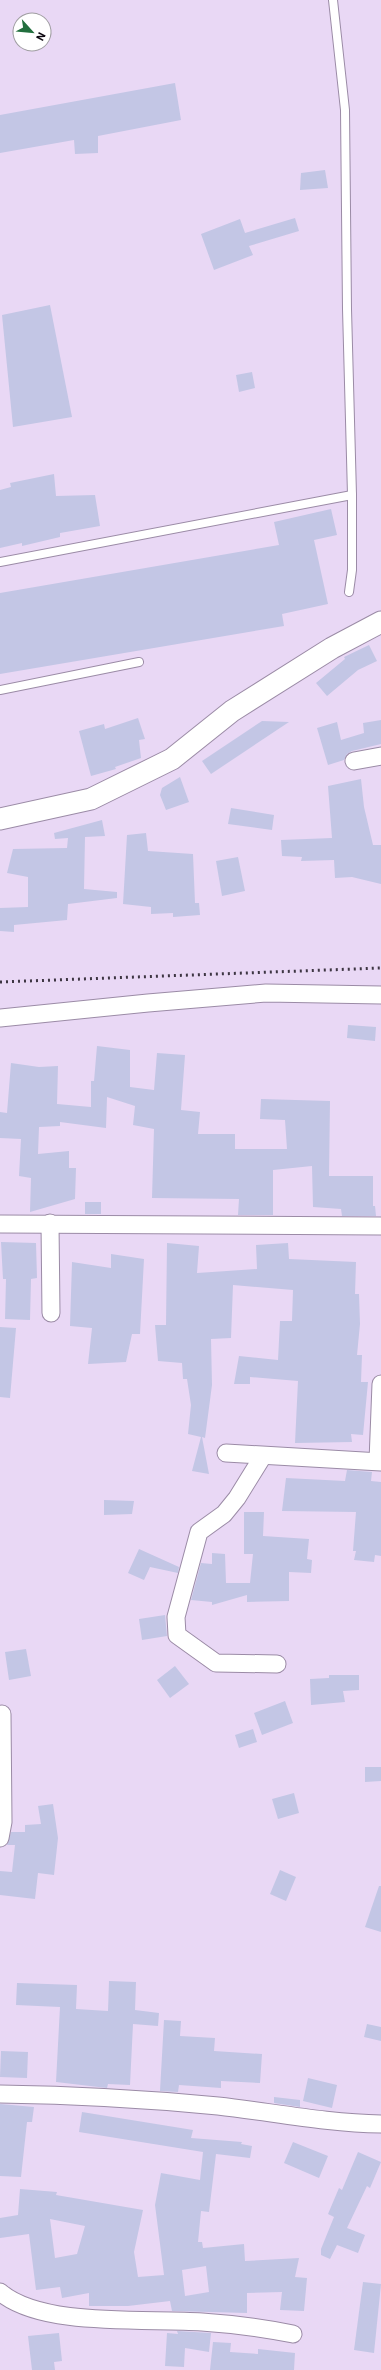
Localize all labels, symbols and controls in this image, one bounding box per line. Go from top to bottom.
north arrow [12,12,52,52]
text: N [33,30,49,43]

